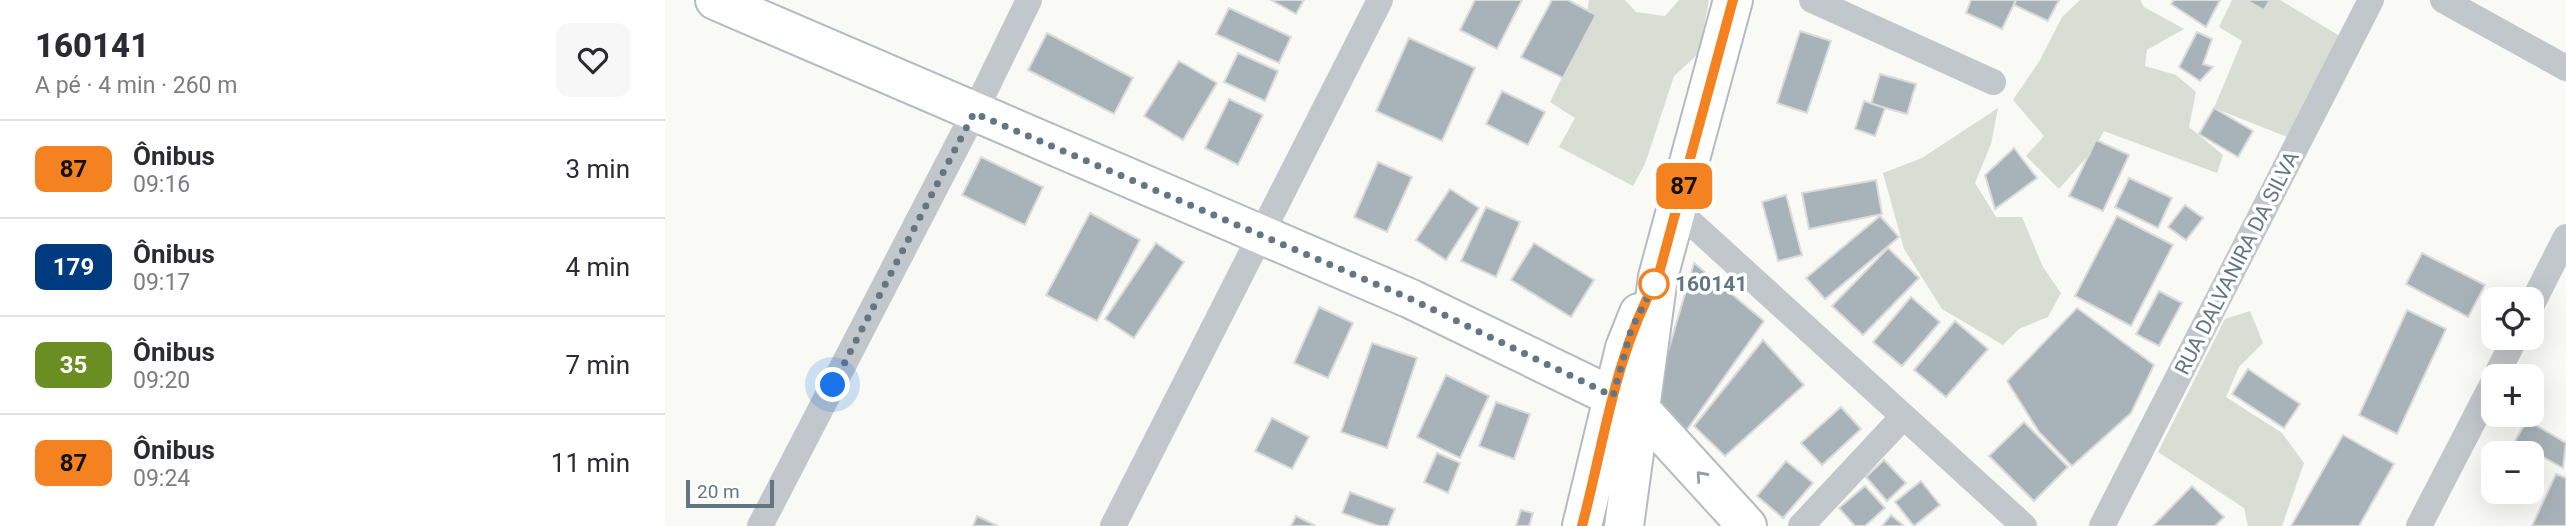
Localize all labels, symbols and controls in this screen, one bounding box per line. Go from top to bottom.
button: heart [556,23,630,97]
text: 160141 [35,26,149,65]
text: A pé · 4 min · 260 m [35,72,237,99]
text: Ônibus [133,141,215,171]
street label: RUA DALVANIRA DA SILVA [2170,147,2304,379]
text: 3 min [565,154,630,184]
text: 87 [60,155,87,183]
line badge: 87 [1653,163,1715,209]
text: 09:16 [133,171,190,198]
text: 87 [1670,172,1698,200]
text: Ônibus [133,239,215,269]
text: 4 min [565,252,630,282]
text: 179 [53,253,94,281]
text: 09:17 [133,269,190,296]
marker: 160141 [1639,269,1669,299]
place label: 160141 [1675,272,1747,296]
map controls [2481,287,2544,504]
button: locate [2481,287,2544,350]
text: Ônibus [133,337,215,367]
text: 7 min [565,350,630,380]
text: 35 [60,351,87,379]
button: + [2481,364,2544,427]
text: 09:20 [133,367,190,394]
your location [815,367,850,402]
text: Ônibus [133,435,215,465]
button: − [2481,441,2544,504]
text: 11 min [551,448,630,478]
text: 87 [60,449,87,477]
text: 09:24 [133,465,190,492]
one-way arrow [1697,471,1710,484]
scale bar [686,477,773,509]
text: 20 m [697,480,740,503]

